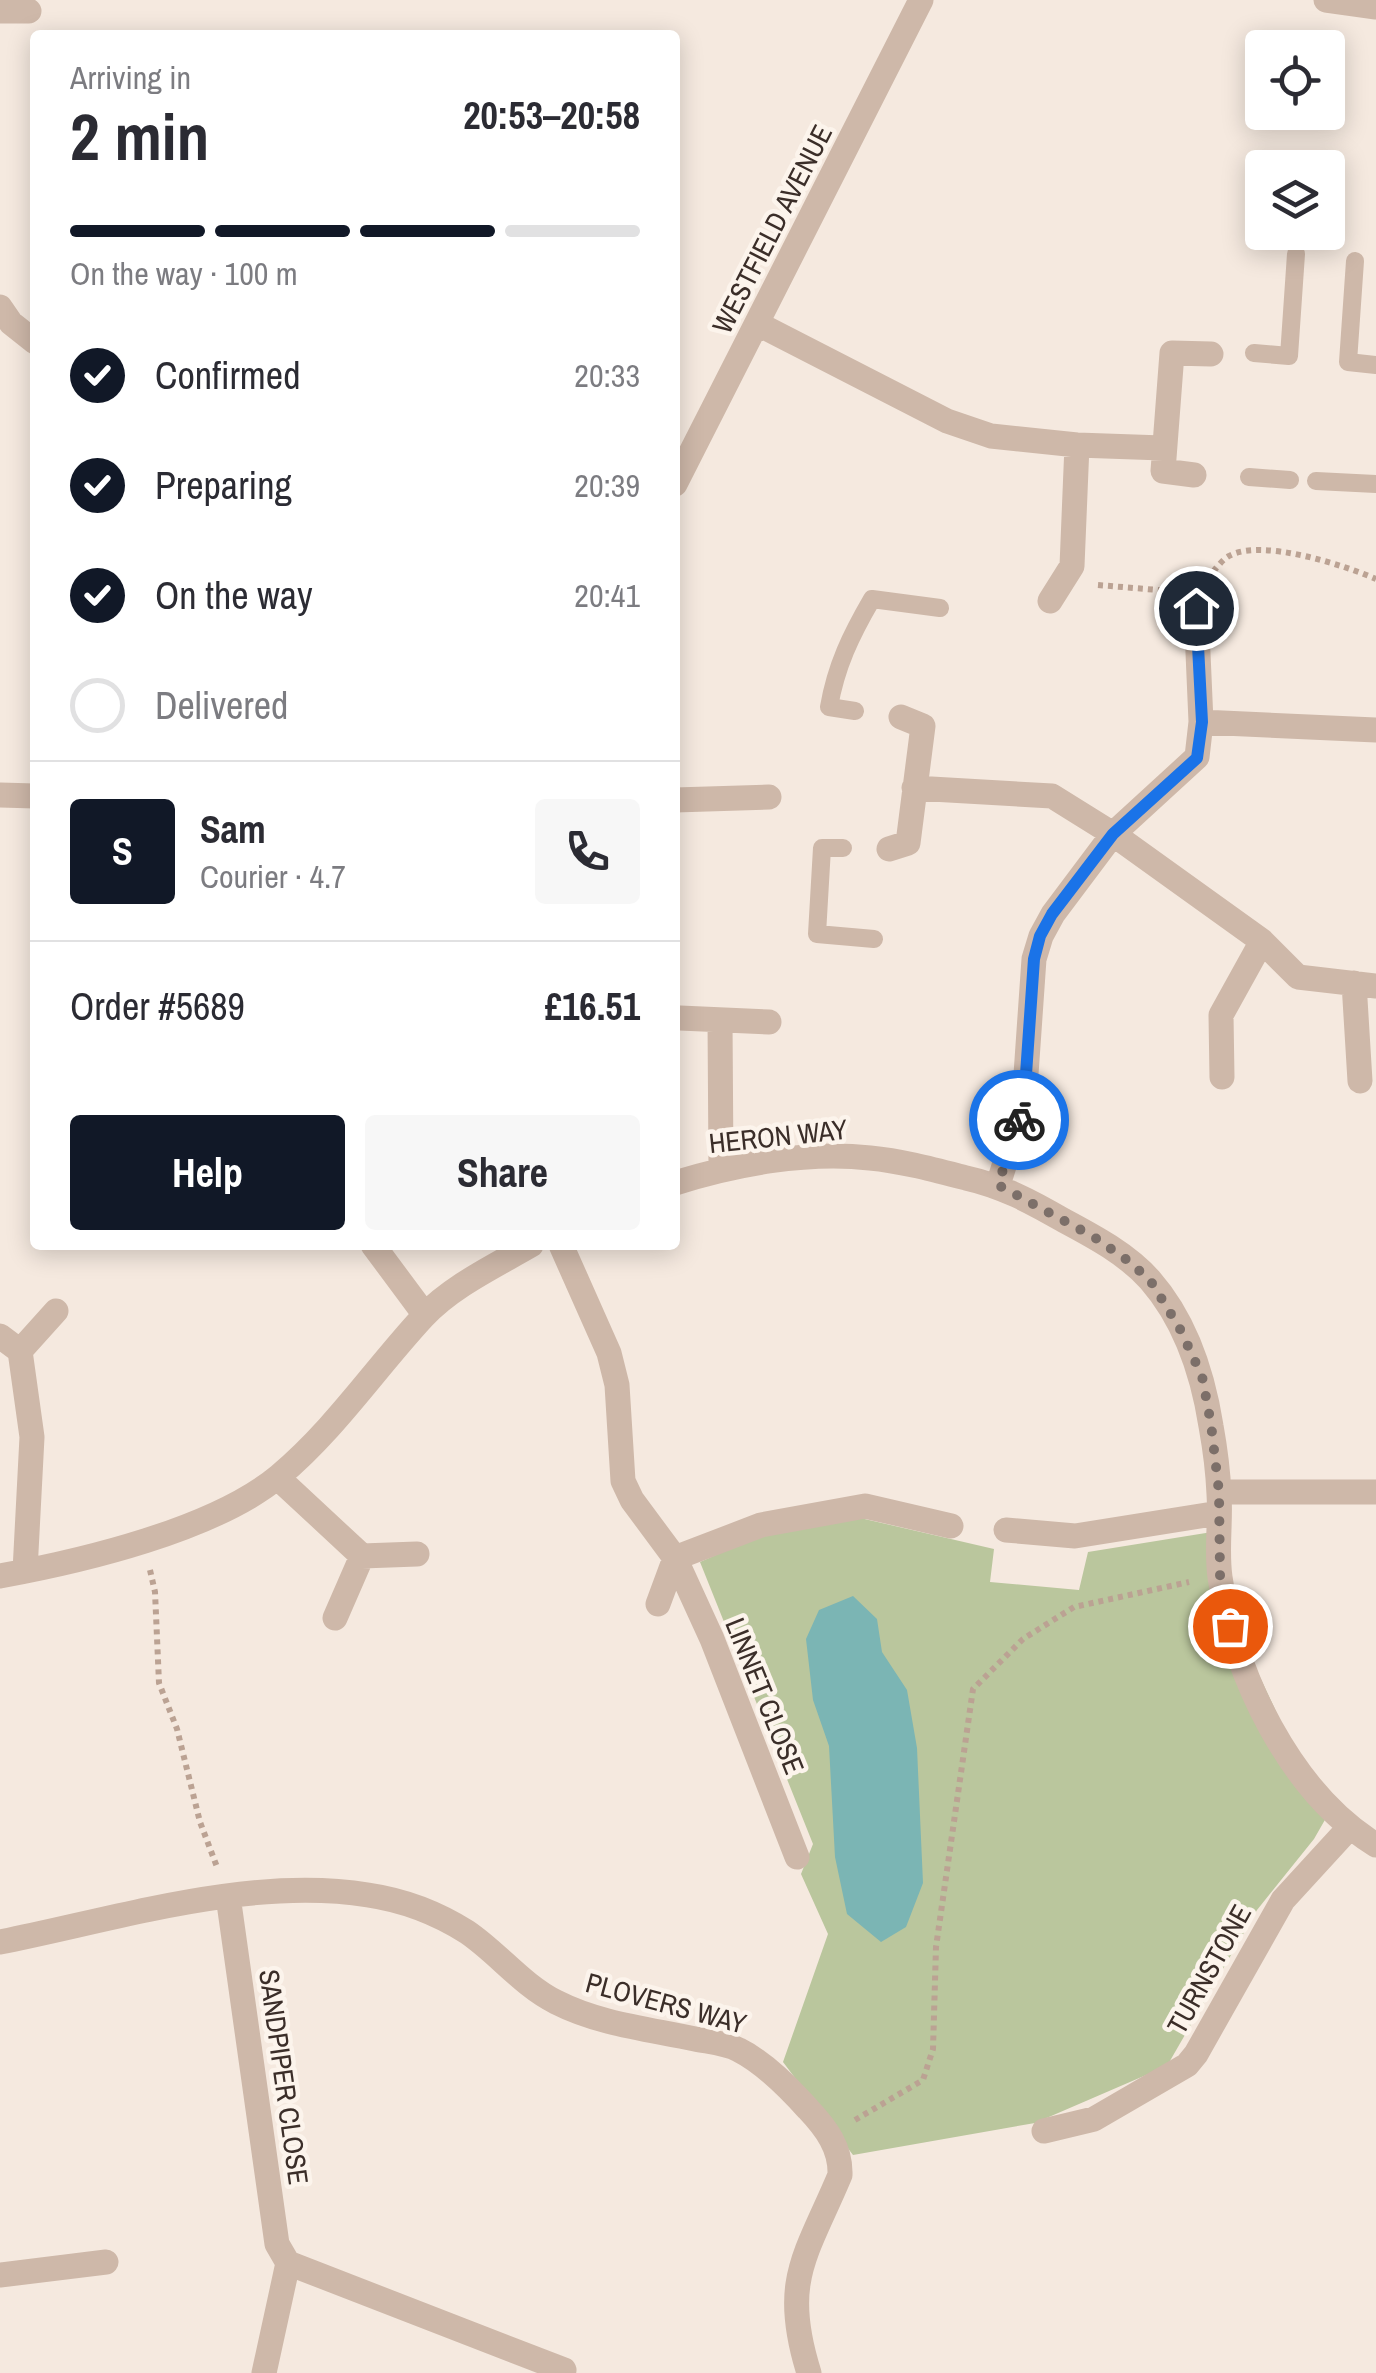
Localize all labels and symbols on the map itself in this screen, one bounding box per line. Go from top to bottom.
street label: WESTFIELD AVENUE [703,118,841,340]
pin [1154,566,1239,651]
courier [969,1070,1069,1170]
street label: HERON WAY [707,1110,850,1162]
pin [1188,1584,1273,1669]
street label: LINNET CLOSE [716,1612,814,1780]
street label: TURNSTONE [1158,1897,1260,2041]
street label: PLOVERS WAY [582,1963,751,2043]
street label: SANDPIPER CLOSE [250,1967,318,2187]

